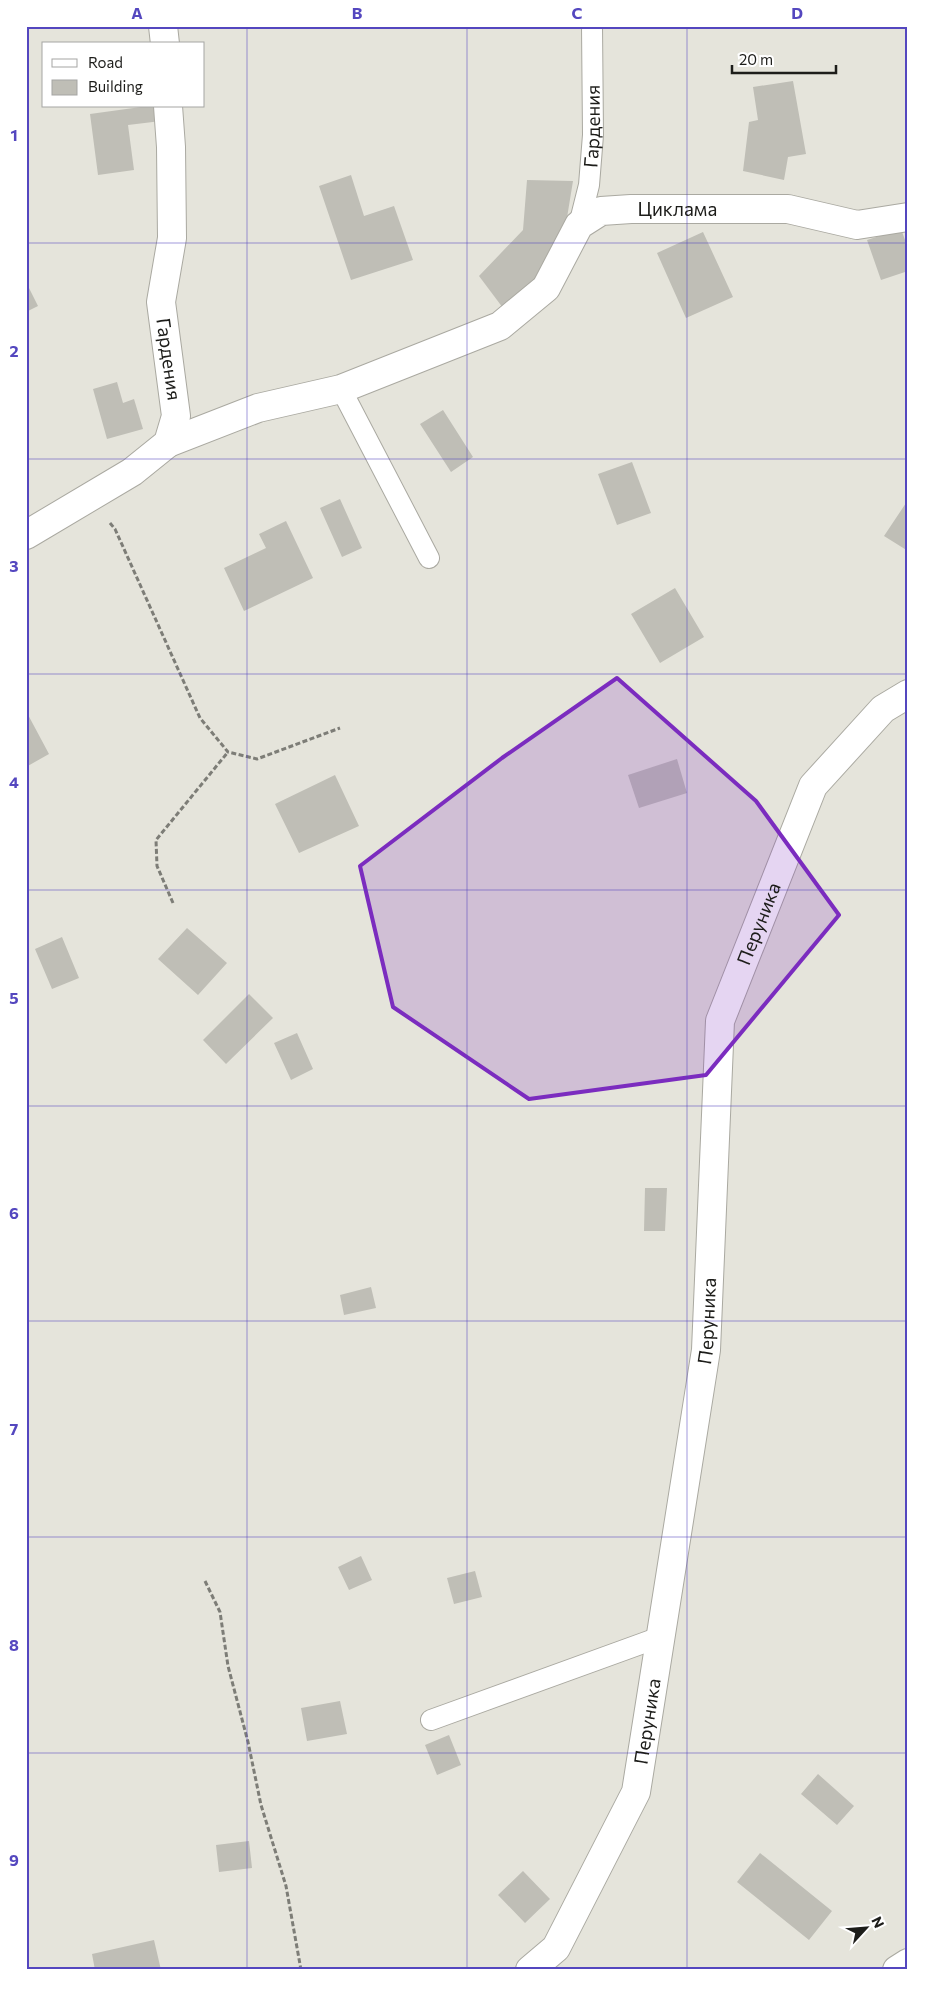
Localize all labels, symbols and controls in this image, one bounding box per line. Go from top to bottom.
text: A [131,3,143,22]
text: B [352,3,363,22]
text: C [572,3,583,22]
text: D [791,3,803,22]
legend [42,42,205,108]
scale bar [732,42,835,74]
text: 20 m [739,50,773,68]
text: Road [88,53,123,71]
text: Building [88,77,143,95]
street label: Гардения [578,85,604,169]
text: 1 [10,125,18,144]
street label: Циклама [637,197,717,220]
street label: Гардения [152,316,187,402]
text: 2 [9,341,19,360]
text: 3 [9,556,19,575]
text: 4 [9,772,19,791]
street label: Перуника [731,879,785,968]
text: 5 [9,988,19,1007]
text: 6 [9,1203,19,1222]
street label: Перуника [692,1277,720,1366]
text: 7 [10,1419,19,1438]
text: 8 [9,1635,19,1654]
street label: Перуника [629,1677,665,1766]
text: 9 [9,1850,19,1869]
north arrow [842,1904,892,1954]
text: N [868,1914,888,1931]

